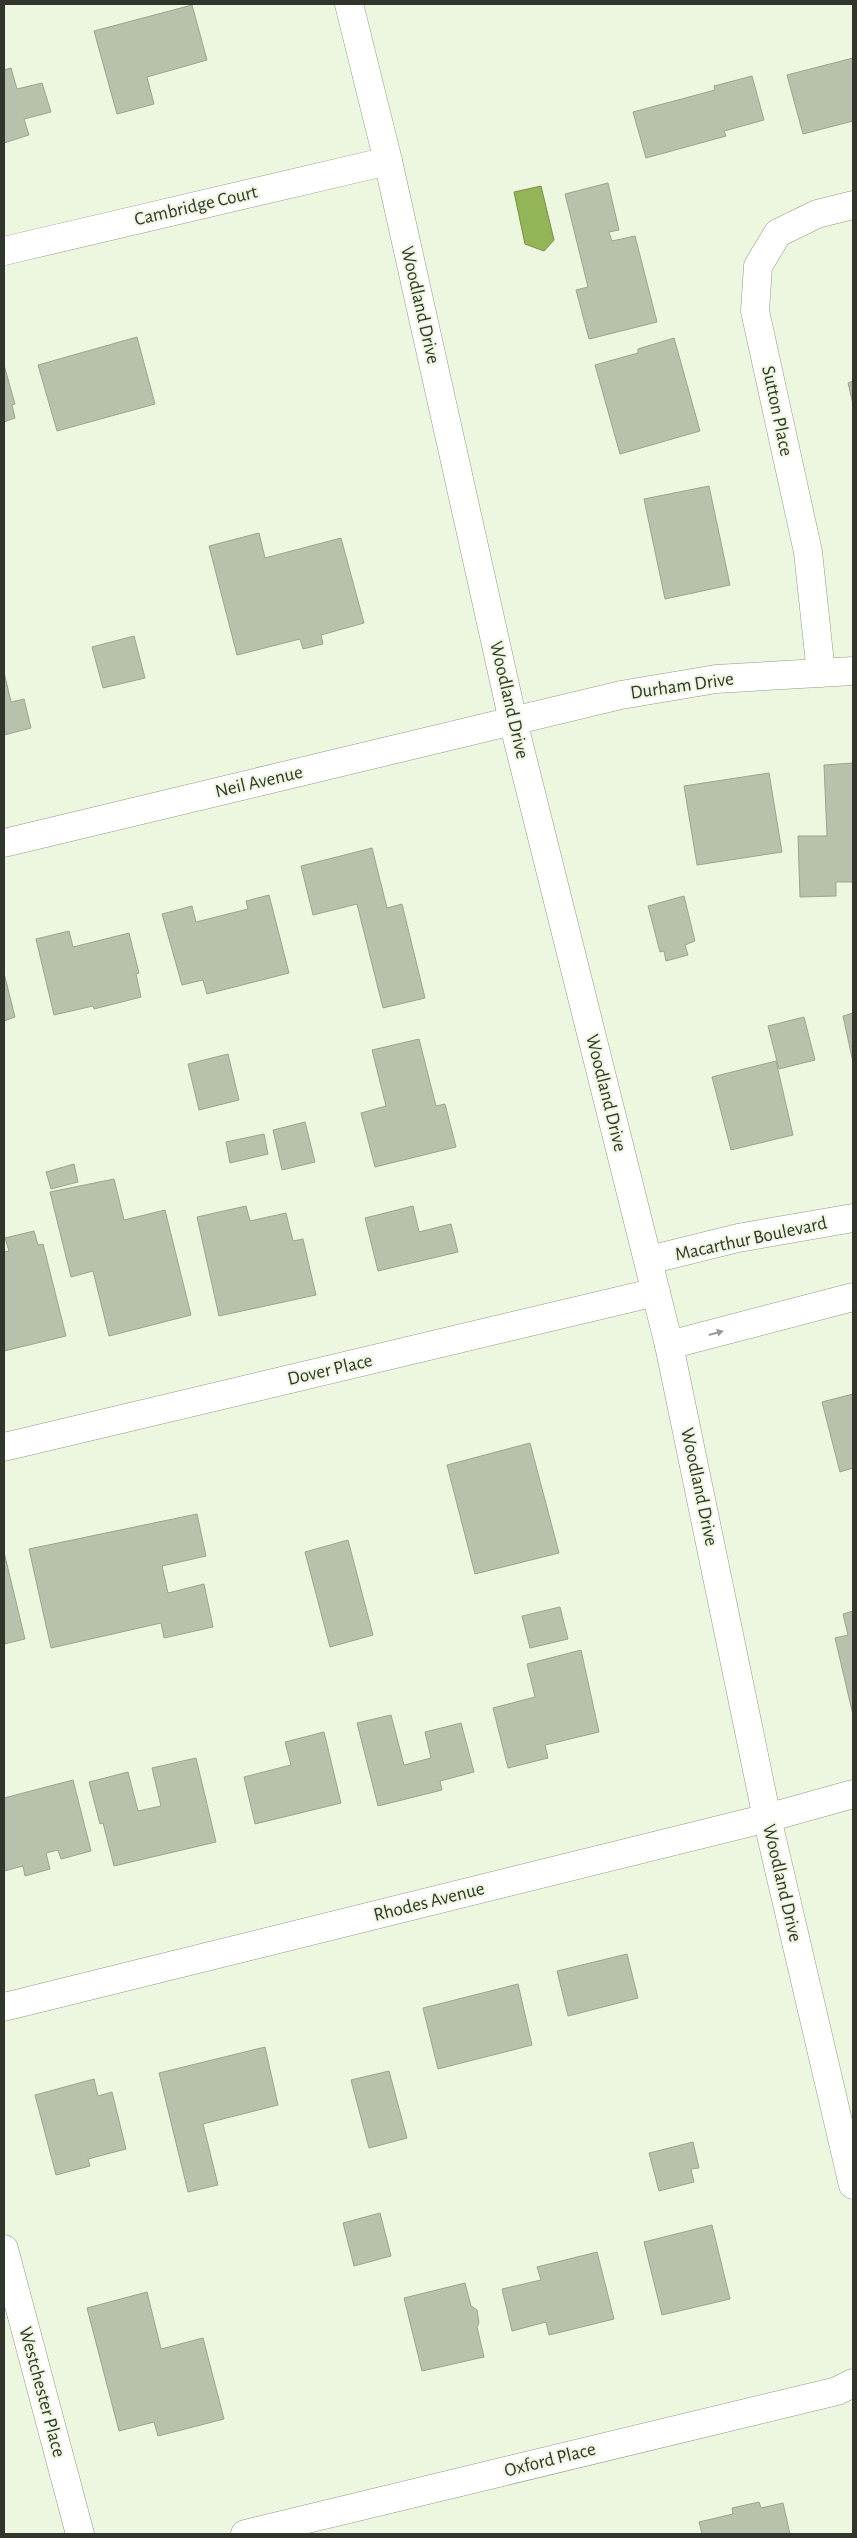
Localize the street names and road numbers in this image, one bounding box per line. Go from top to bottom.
street label: Cambridge Court [133,183,259,229]
street label: Woodland Drive [397,244,443,366]
street label: Sutton Place [758,364,796,458]
street label: Woodland Drive [486,639,532,761]
street label: Durham Drive [629,669,735,703]
street label: Neil Avenue [213,763,305,801]
street label: Woodland Drive [582,1032,630,1154]
street label: Macarthur Boulevard [673,1214,829,1264]
street label: Dover Place [286,1351,374,1389]
street label: Woodland Drive [677,1426,721,1548]
street label: Woodland Drive [759,1822,805,1944]
street label: Rhodes Avenue [372,1879,486,1925]
street label: Westchester Place [15,2325,69,2459]
street label: Oxford Place [502,2439,598,2481]

